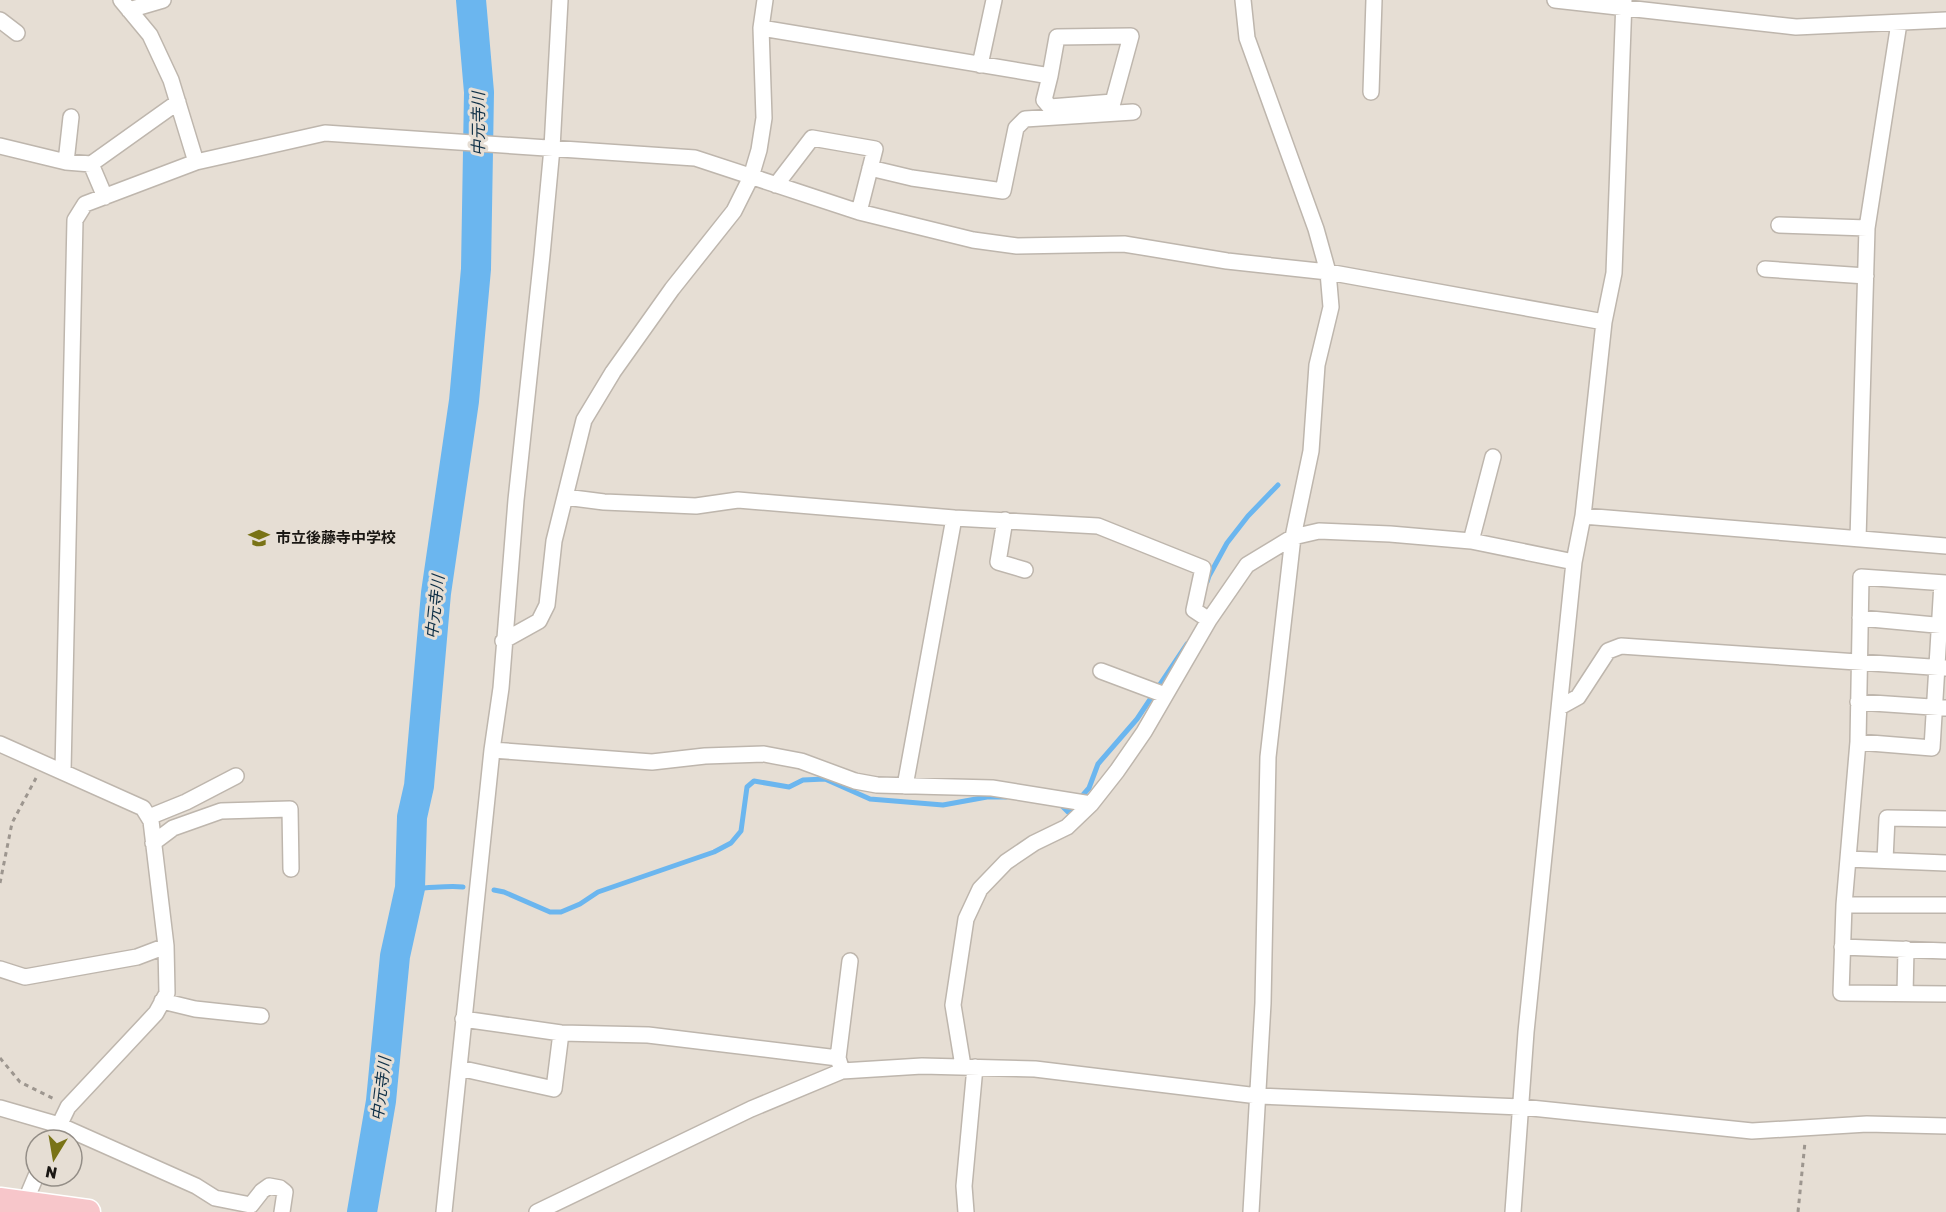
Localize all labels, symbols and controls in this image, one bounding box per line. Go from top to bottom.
water label: 中元寺川 [469,90,488,156]
school or university icon: 市立後藤寺中学校 [247,526,271,550]
place label: 市立後藤寺中学校 [276,529,396,547]
water label: 中元寺川 [422,572,448,640]
water label: 中元寺川 [368,1054,395,1122]
north arrow [24,1128,84,1188]
text: N [44,1162,59,1183]

